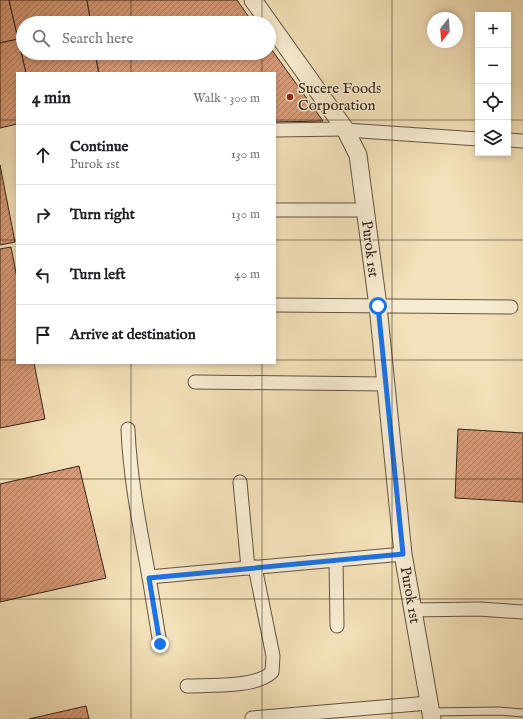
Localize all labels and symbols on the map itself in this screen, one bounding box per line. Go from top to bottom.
north arrow [427,12,463,48]
place label: Sucere Foods Corporation [298,79,381,115]
marker: Sucere Foods Corporation [285,92,295,102]
street label: Purok 1st [357,219,383,279]
route start [369,297,387,315]
street label: Purok 1st [396,565,424,625]
route end [151,635,169,653]

